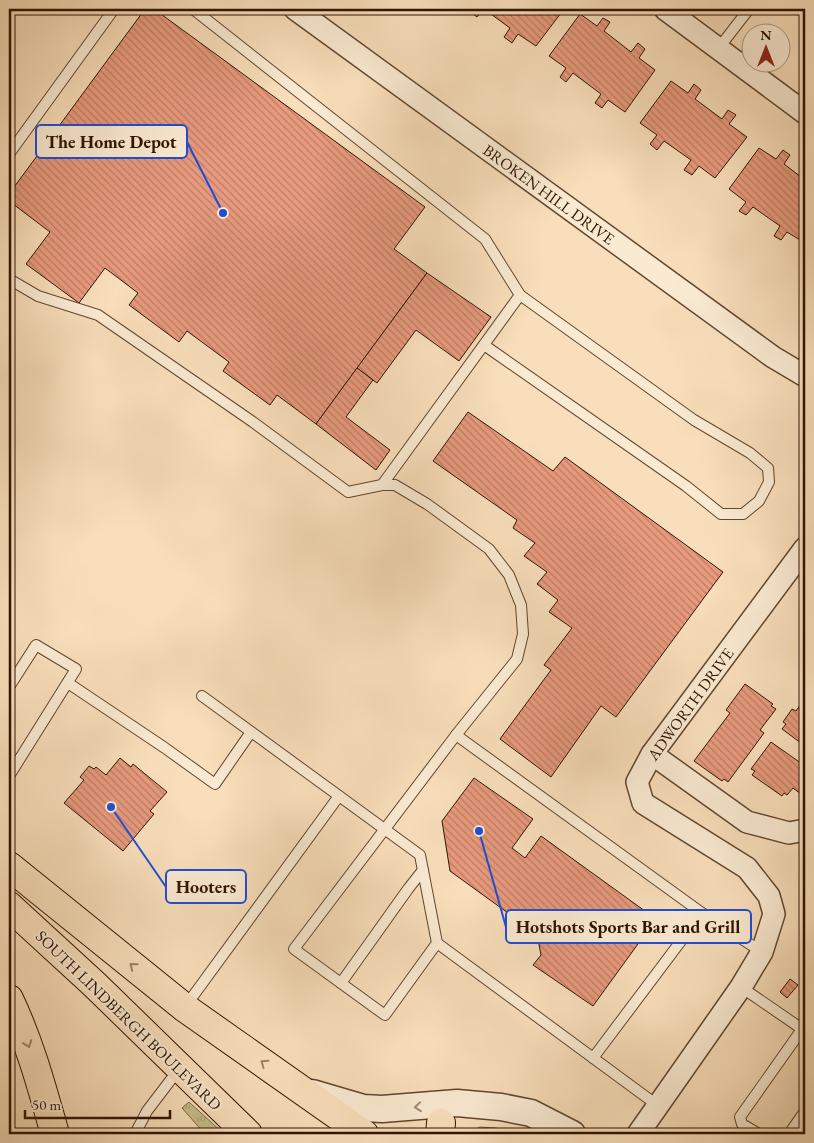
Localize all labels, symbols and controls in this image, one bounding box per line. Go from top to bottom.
north arrow [742,22,792,72]
text: N [760,26,772,44]
callout: The Home Depot [36,125,187,158]
text: The Home Depot [46,130,177,153]
street label: BROKEN HILL DRIVE [479,140,619,249]
street label: ADWORTH DRIVE [642,644,738,766]
callout: Hooters [166,870,246,903]
text: Hooters [176,875,236,898]
callout: Hotshots Sports Bar and Grill [506,910,751,943]
text: Hotshots Sports Bar and Grill [516,915,740,938]
street label: SOUTH LINDBERGH BOULEVARD [31,926,226,1115]
one-way arrow [130,964,139,972]
one-way arrow [22,1039,32,1048]
one-way arrow [260,1060,270,1069]
scale bar [25,1088,170,1120]
text: 50 m [32,1095,61,1114]
one-way arrow [414,1101,422,1112]

